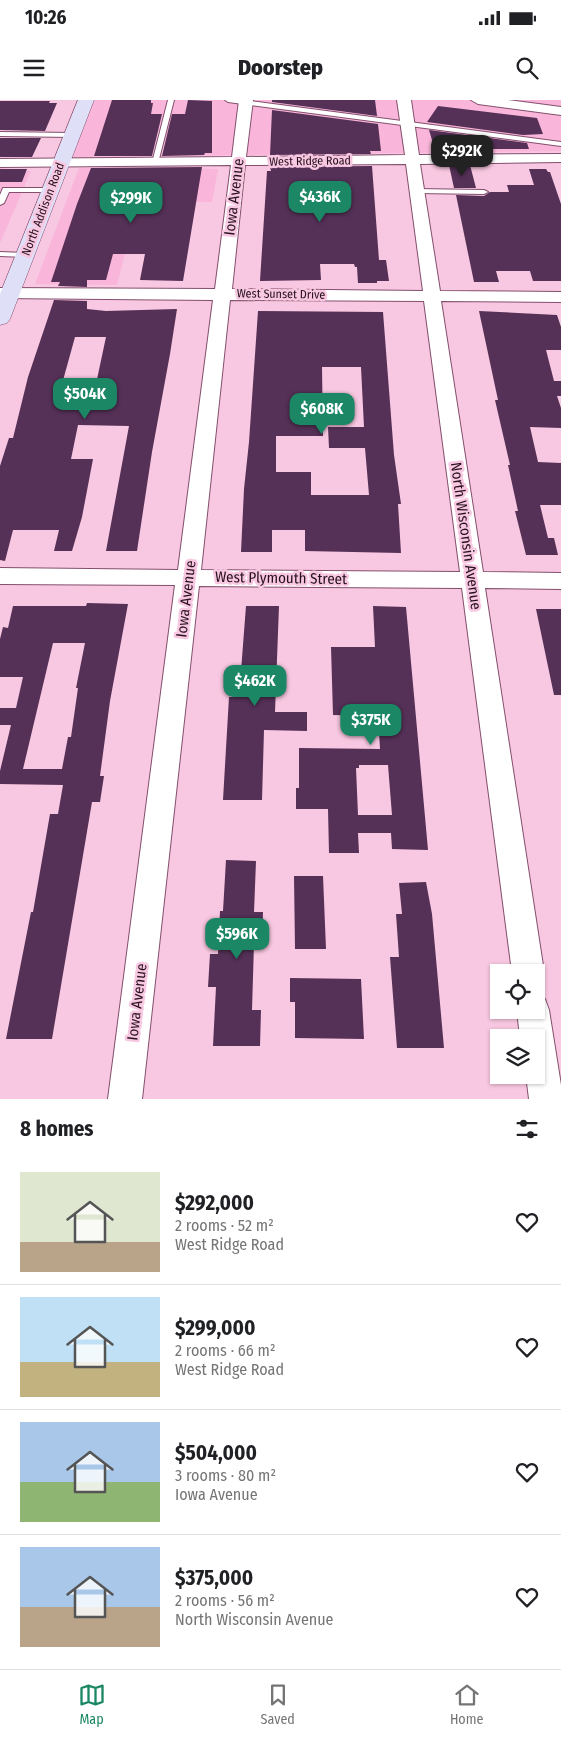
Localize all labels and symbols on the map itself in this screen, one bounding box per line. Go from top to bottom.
pin: $292K [427,134,497,177]
street label: West Ridge Road [269,153,351,169]
street label: Iowa Avenue [220,157,248,237]
street label: North Addison Road [19,161,67,257]
pin: $436K [285,180,355,223]
pin: $299K [96,182,166,224]
street label: West Sunset Drive [237,286,325,302]
pin: $504K [50,378,120,420]
pin: $608K [287,392,357,435]
street label: North Wisconsin Avenue [447,461,485,611]
street label: Iowa Avenue [172,559,200,639]
street label: West Plymouth Street [215,568,347,588]
pin: $462K [220,664,290,707]
pin: $375K [336,704,406,746]
pin: $596K [202,918,272,960]
street label: Iowa Avenue [123,962,151,1042]

